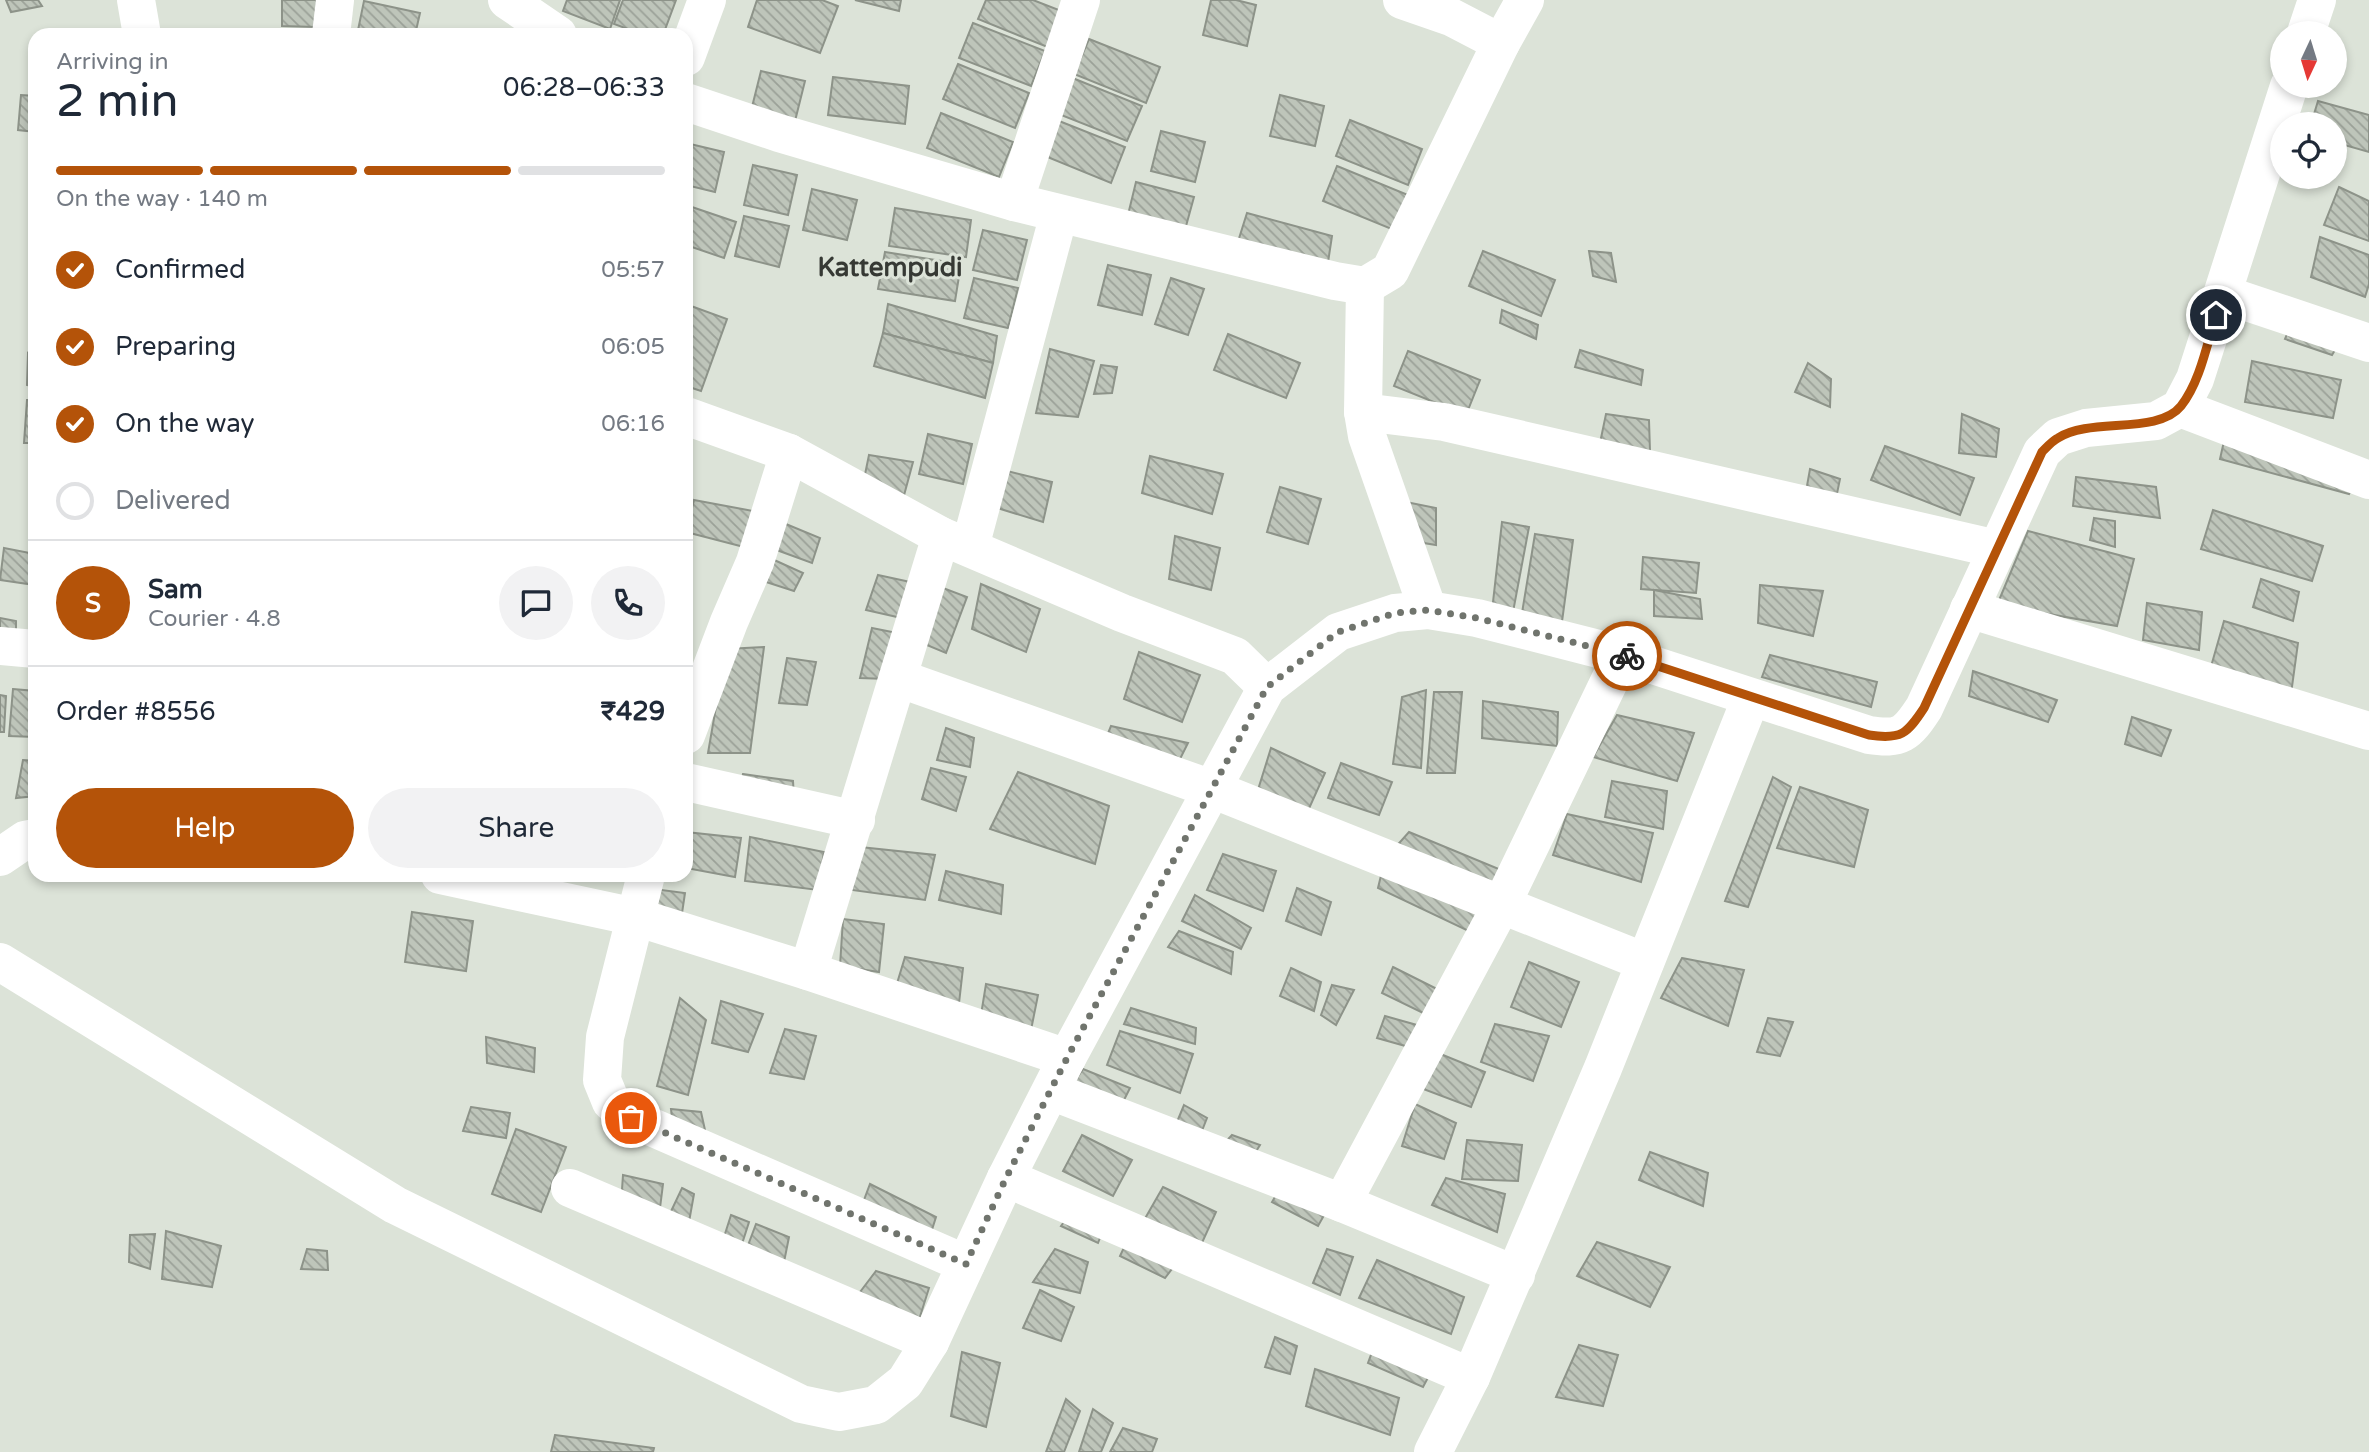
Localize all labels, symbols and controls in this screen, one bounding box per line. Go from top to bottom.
north arrow [2270,21,2347,98]
map controls [2270,21,2347,189]
text: Arriving in [56,48,169,76]
text: 06:28–06:33 [503,72,665,103]
text: 2 min [56,74,179,129]
button: locate [2270,112,2347,189]
text: On the way · 140 m [56,185,268,213]
icon: check [56,251,94,289]
district label: Kattempudi [817,252,963,283]
text: Confirmed [115,254,245,285]
text: 05:57 [601,256,665,284]
pin [2186,285,2246,345]
icon: home [2197,296,2235,334]
icon: check [56,328,94,366]
text: Preparing [115,331,236,362]
text: 06:05 [601,333,665,361]
icon: check [56,405,94,443]
text: On the way [115,408,255,439]
text: 06:16 [601,410,665,438]
text: Delivered [115,485,231,516]
button: chat [499,566,573,640]
button: phone [591,566,665,640]
text: Sam [148,574,203,605]
text: S [85,588,101,619]
text: Courier · 4.8 [148,605,281,633]
courier [1592,621,1662,691]
icon: bike [1608,637,1646,675]
text: Order #8556 [56,696,216,727]
text: ₹429 [601,696,665,727]
button: Help [56,788,354,868]
button: Share [368,788,665,868]
pin [601,1088,661,1148]
icon: bag [612,1099,650,1137]

